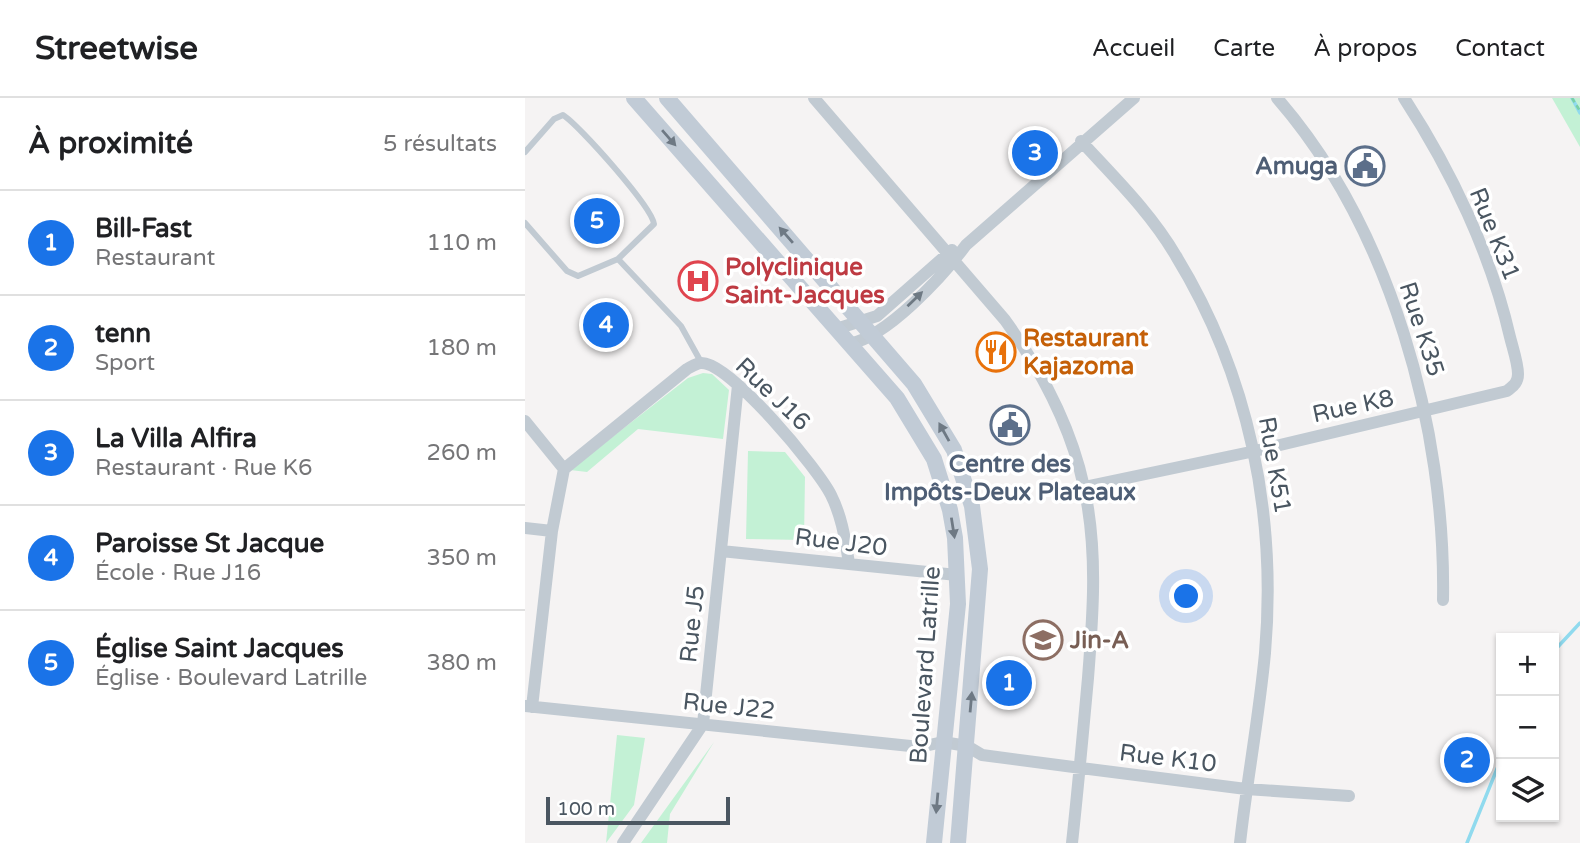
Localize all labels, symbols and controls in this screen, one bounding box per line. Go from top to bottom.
text: Streetwise [35,29,198,68]
text: Accueil [1092,34,1175,63]
text: Carte [1213,34,1275,63]
text: À propos [1313,34,1417,63]
text: Contact [1455,34,1545,63]
text: À proximité [28,125,193,162]
pin: 3 [1012,127,1058,179]
one-way arrow [661,129,677,147]
text: 5 résultats [383,130,497,158]
public building icon: Amuga [1344,145,1386,187]
place label: Amuga [1255,152,1338,181]
street label: Rue K31 [1463,183,1526,285]
pin: 5 [574,195,620,247]
text: Bill-Fast [95,213,192,244]
one-way arrow [779,226,795,243]
text: 1 [44,229,58,257]
text: 110 m [427,229,497,257]
text: Restaurant [95,244,215,272]
place label: Polyclinique Saint-Jacques [725,253,885,310]
hospital icon: Polyclinique Saint-Jacques [677,260,719,302]
street label: Rue K35 [1393,278,1450,380]
one-way arrow [906,291,923,307]
pin: 4 [583,299,629,351]
text: tenn [95,318,151,349]
place label: Restaurant Kajazoma [1023,324,1149,381]
restaurant icon: Restaurant Kajazoma [975,331,1017,373]
text: 2 [44,334,58,362]
text: 180 m [427,334,497,362]
text: Sport [95,349,155,377]
street label: Rue J16 [729,352,816,437]
street label: Rue K8 [1310,384,1397,429]
public building icon: Centre des Impôts-Deux Plateaux [989,404,1031,446]
street label: Rue K51 [1252,414,1297,516]
one-way arrow [938,422,950,441]
text: La Villa Alfira [95,423,257,454]
text: 3 [44,439,58,467]
text: 260 m [427,439,497,467]
place label: Centre des Impôts-Deux Plateaux [884,450,1136,507]
text: Restaurant · Rue K6 [95,454,312,482]
one-way arrow [948,517,959,539]
street label: Rue J20 [793,522,889,563]
text: Paroisse St Jacque [95,528,324,559]
text: 4 [44,544,58,572]
text: 350 m [427,544,497,572]
text: École · Rue J16 [95,559,261,587]
street label: Boulevard Latrille [904,565,947,765]
your location [1169,579,1203,613]
street label: Rue J5 [674,584,711,664]
school or university icon: Jin-A [1022,619,1064,661]
place label: Jin-A [1069,626,1129,655]
text: Église Saint Jacques [95,633,344,664]
map controls [1496,633,1559,822]
button: + [1496,633,1559,696]
text: 5 [44,649,58,677]
text: 380 m [427,649,497,677]
pin: 1 [986,657,1032,709]
text: Église · Boulevard Latrille [95,664,367,692]
street label: Rue J22 [681,687,777,726]
one-way arrow [966,691,977,713]
button: − [1496,696,1559,759]
pin: 2 [1444,734,1490,786]
street label: Rue K10 [1118,738,1218,779]
button: layers [1496,759,1559,822]
one-way arrow [931,793,942,815]
scale bar [546,794,730,826]
text: 100 m [557,798,615,820]

